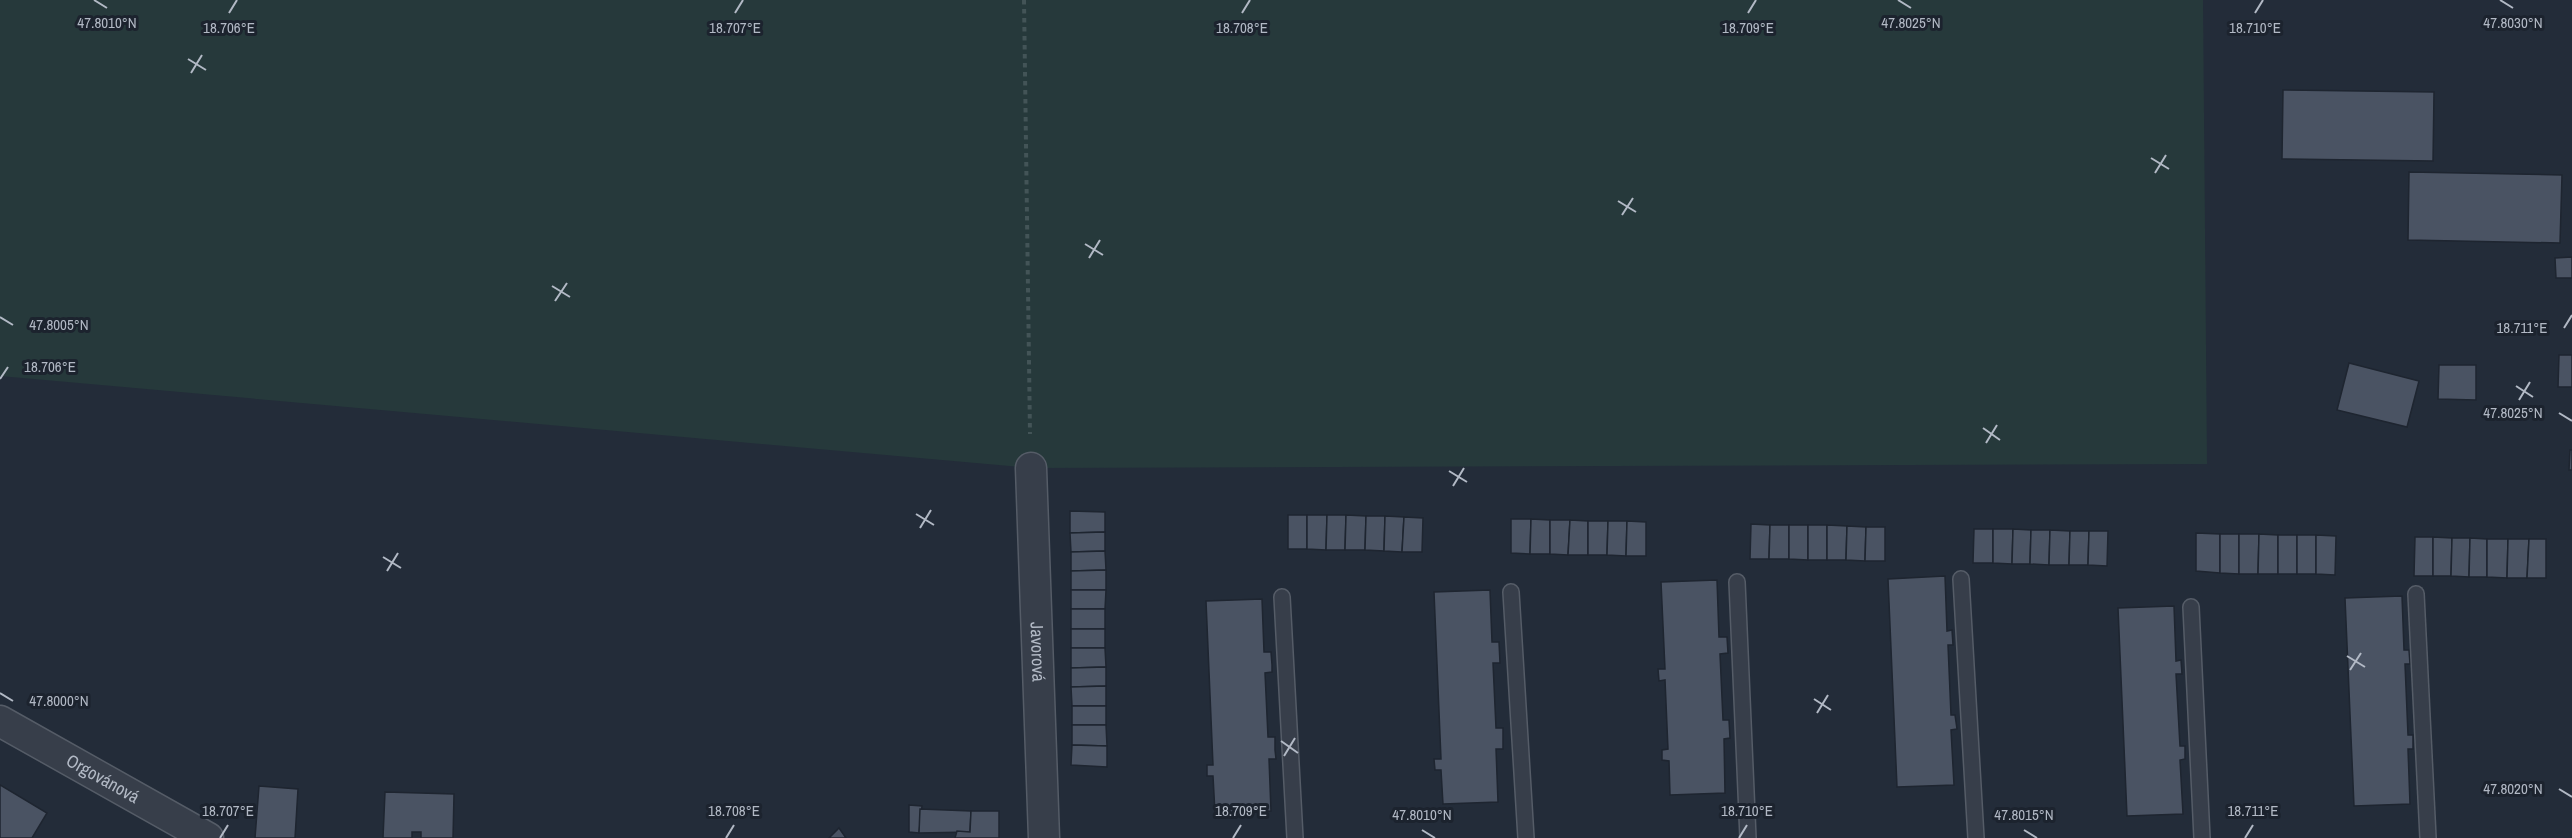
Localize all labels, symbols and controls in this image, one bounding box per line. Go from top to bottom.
text: 47.8010°N [77,12,137,33]
text: 47.8025°N [1881,12,1941,33]
text: 47.8030°N [2483,12,2543,33]
text: 18.706°E [203,17,255,38]
text: 18.707°E [709,17,761,38]
text: 18.708°E [1216,17,1268,38]
text: 18.709°E [1722,17,1774,38]
text: 18.710°E [2229,17,2281,38]
text: 47.8005°N [29,314,89,335]
text: 18.711°E [2497,317,2547,338]
text: 18.706°E [24,356,76,377]
text: 47.8025°N [2483,402,2543,423]
street label: Javorová [1024,621,1052,682]
text: 47.8000°N [29,690,89,711]
street label: Orgovánová [62,748,144,809]
text: 47.8020°N [2483,778,2543,799]
text: 18.707°E [202,800,254,821]
text: 18.708°E [708,800,760,821]
text: 18.709°E [1215,800,1267,821]
text: 18.710°E [1721,800,1773,821]
text: 18.711°E [2228,800,2278,821]
text: 47.8010°N [1392,804,1452,825]
text: 47.8015°N [1994,804,2054,825]

